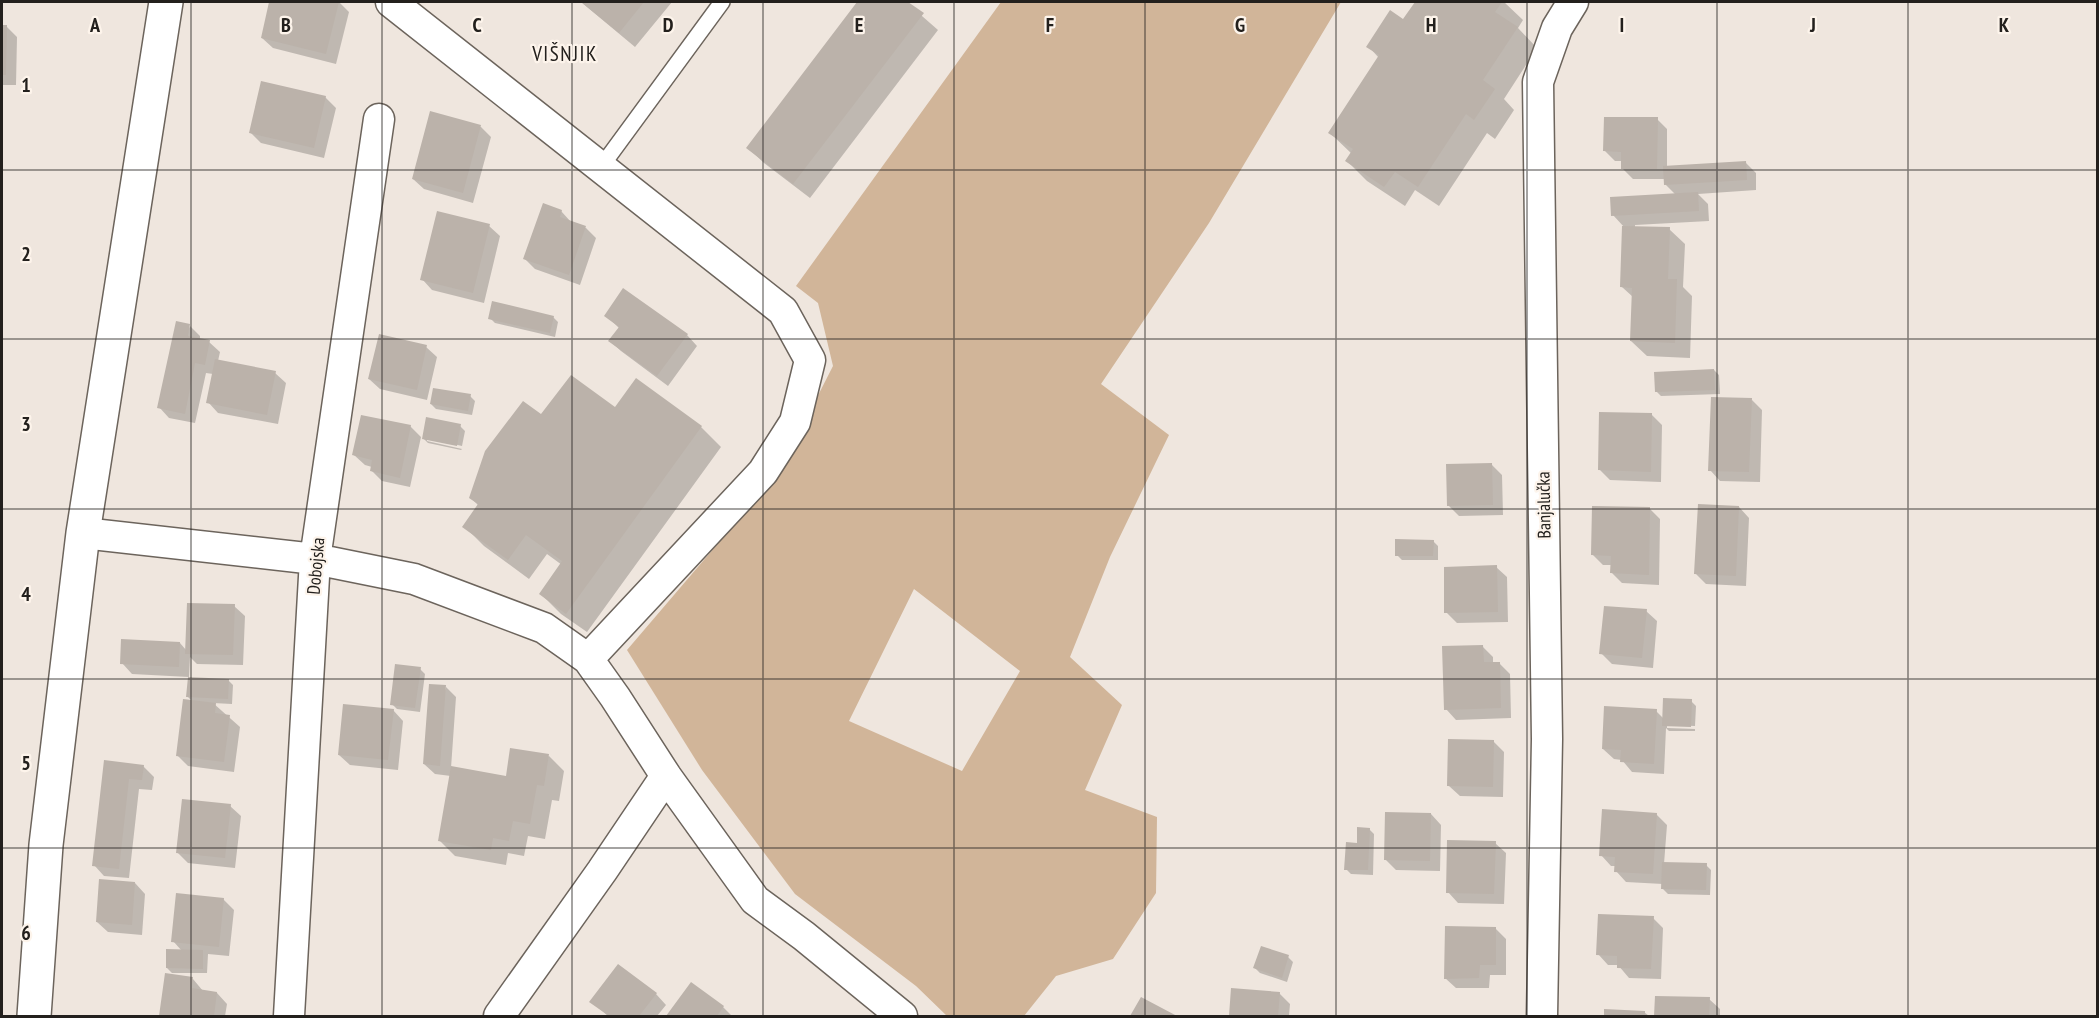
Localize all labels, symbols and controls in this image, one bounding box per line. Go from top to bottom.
text: A [89,12,101,38]
text: B [281,12,291,38]
text: C [472,12,482,38]
text: D [663,12,674,38]
text: E [855,12,863,38]
text: F [1046,12,1054,38]
text: G [1235,12,1245,38]
text: H [1426,12,1436,38]
text: I [1620,12,1624,38]
text: J [1809,12,1816,38]
text: K [1999,12,2010,38]
district label: VIŠNJIK [531,40,598,67]
text: 1 [21,72,31,98]
text: 2 [21,241,31,267]
text: 3 [21,411,31,437]
street label: Banjalučka [1531,471,1556,539]
street label: Dobojska [302,537,329,595]
text: 4 [21,581,31,607]
text: 5 [21,750,31,776]
text: 6 [21,920,31,946]

